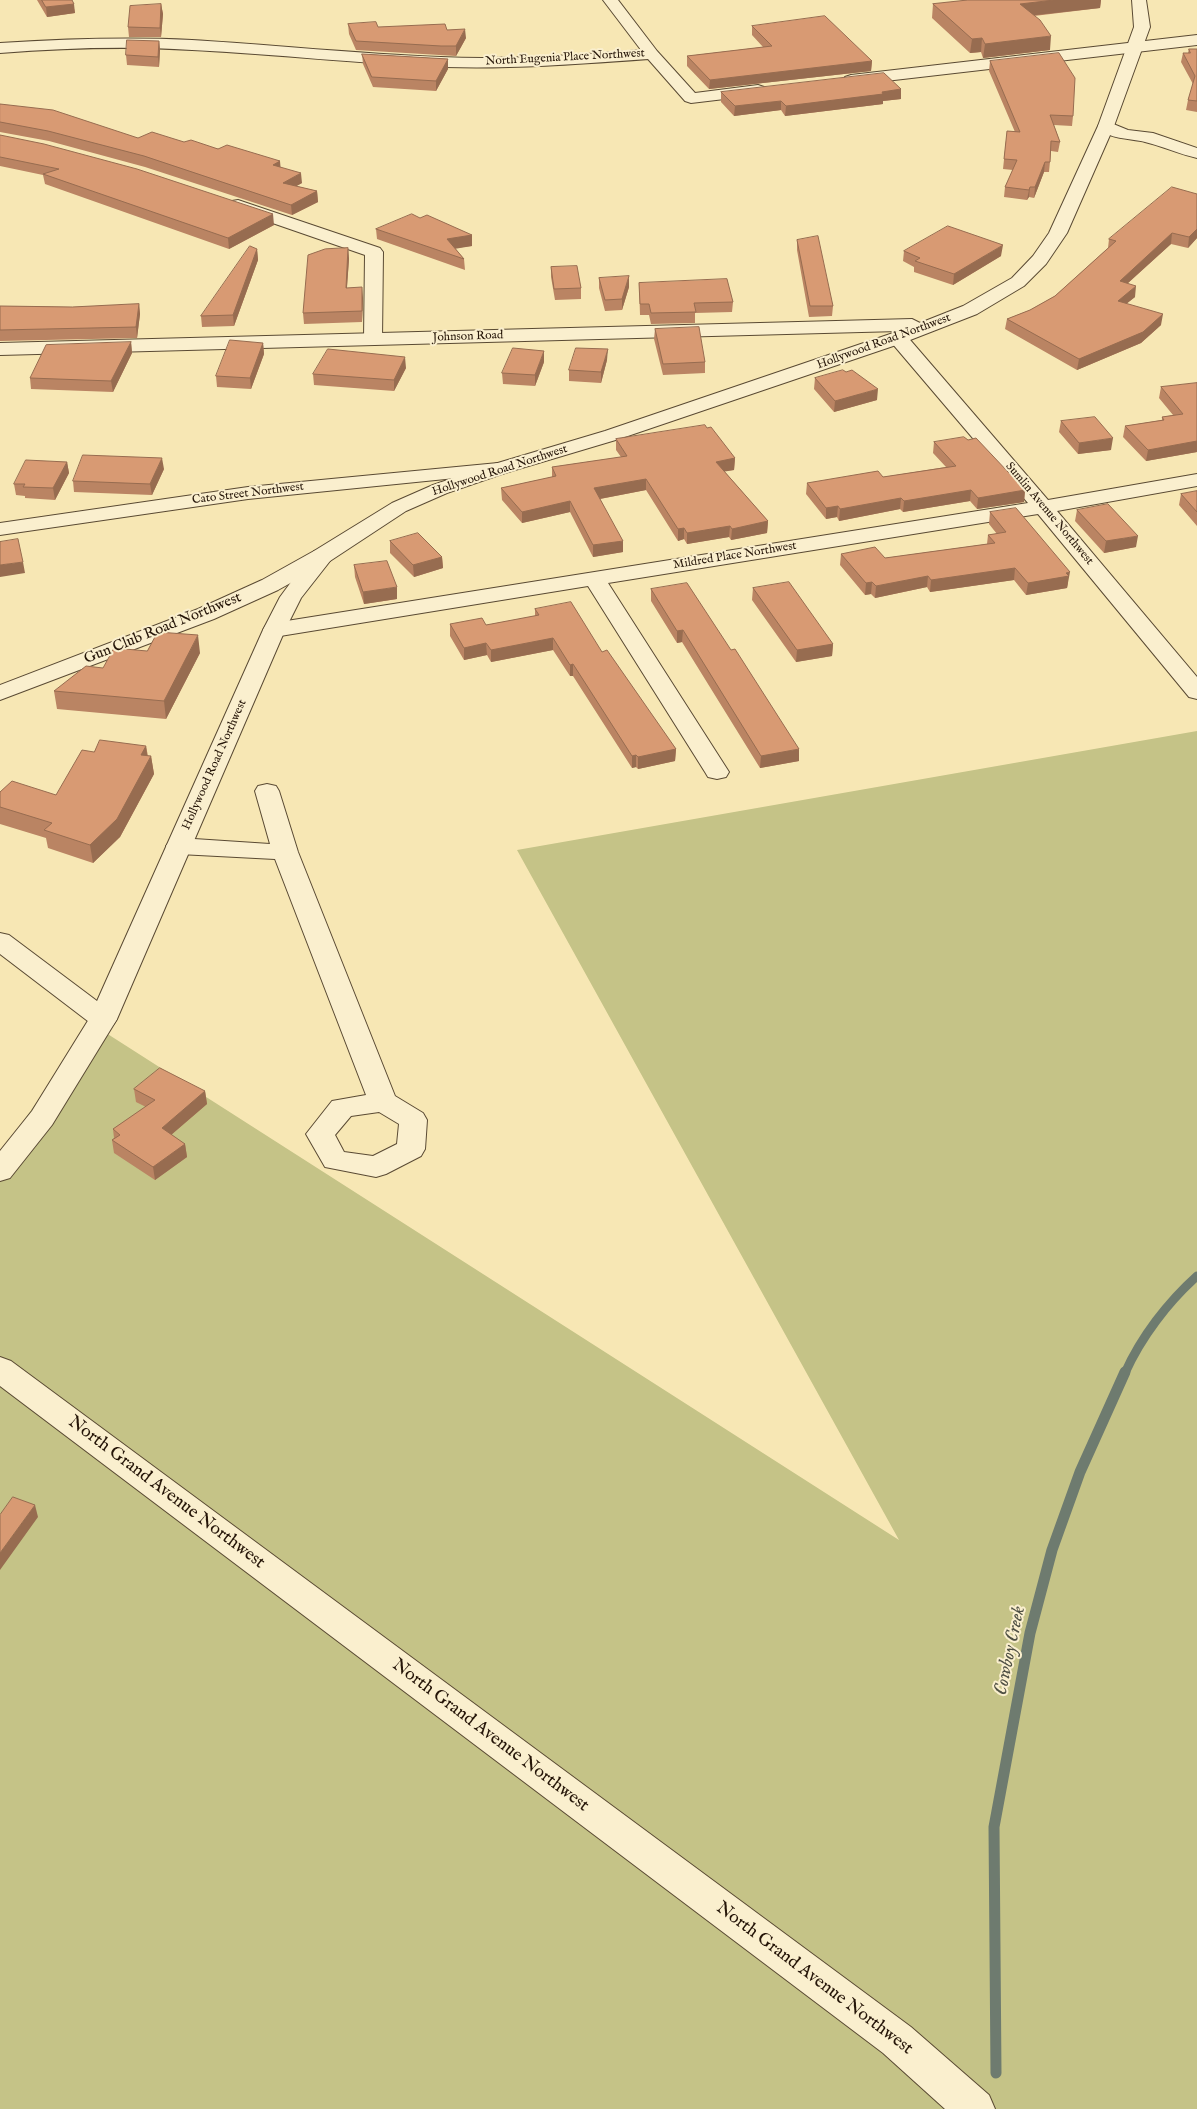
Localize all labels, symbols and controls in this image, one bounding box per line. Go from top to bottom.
street label: North Eugenia Place Northwest [485,47,645,69]
street label: Hollywood Road Northwest [815,311,953,373]
street label: Johnson Road [432,329,504,345]
street label: Hollywood Road Northwest [431,442,569,500]
street label: Sumlin Avenue Northwest [1002,460,1096,568]
street label: Cato Street Northwest [191,480,305,508]
street label: Mildred Place Northwest [672,539,798,573]
street label: Gun Club Road Northwest [82,589,244,669]
street label: Hollywood Road Northwest [180,698,250,832]
street label: North Grand Avenue Northwest [63,1412,269,1574]
water label: Cowboy Creek [990,1604,1032,1698]
street label: North Grand Avenue Northwest [387,1655,593,1817]
street label: North Grand Avenue Northwest [711,1898,917,2060]

